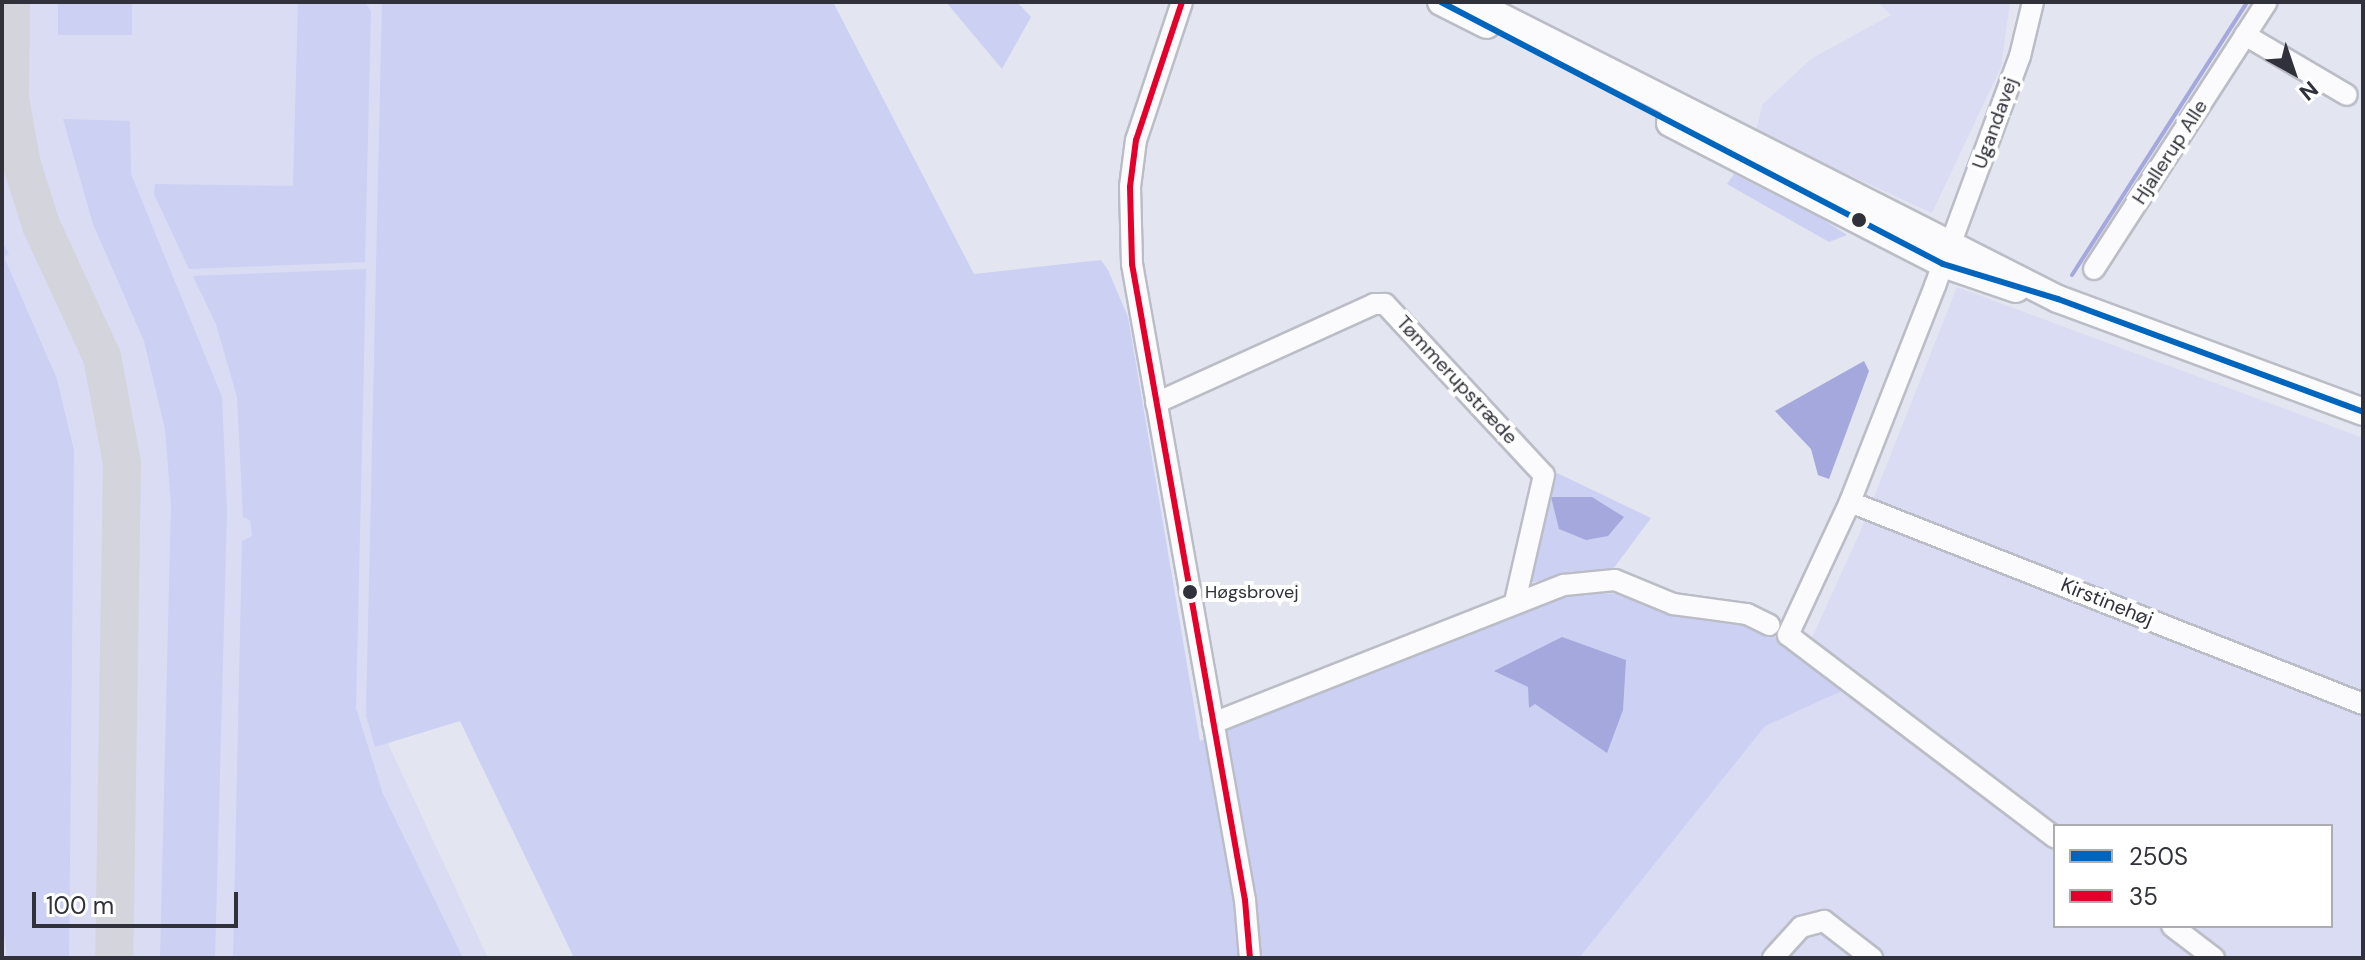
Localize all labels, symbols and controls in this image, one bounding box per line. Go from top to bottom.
north arrow [2253,32,2333,112]
street label: Ugandavej [1967,74,2023,172]
text: N [2293,74,2324,107]
street label: Hjallerup Alle [2127,95,2213,209]
unlabelled marker [1851,212,1867,228]
street label: Tømmerupstræde [1391,311,1523,449]
street label: Kirstinehøj [2057,573,2157,631]
place label: Høgsbrovej [1205,581,1299,603]
marker: Høgsbrovej [1182,584,1198,600]
legend [2053,824,2333,928]
text: 250S [2129,841,2188,872]
scale bar [36,876,242,926]
text: 35 [2129,881,2158,912]
text: 100 m [46,890,114,921]

